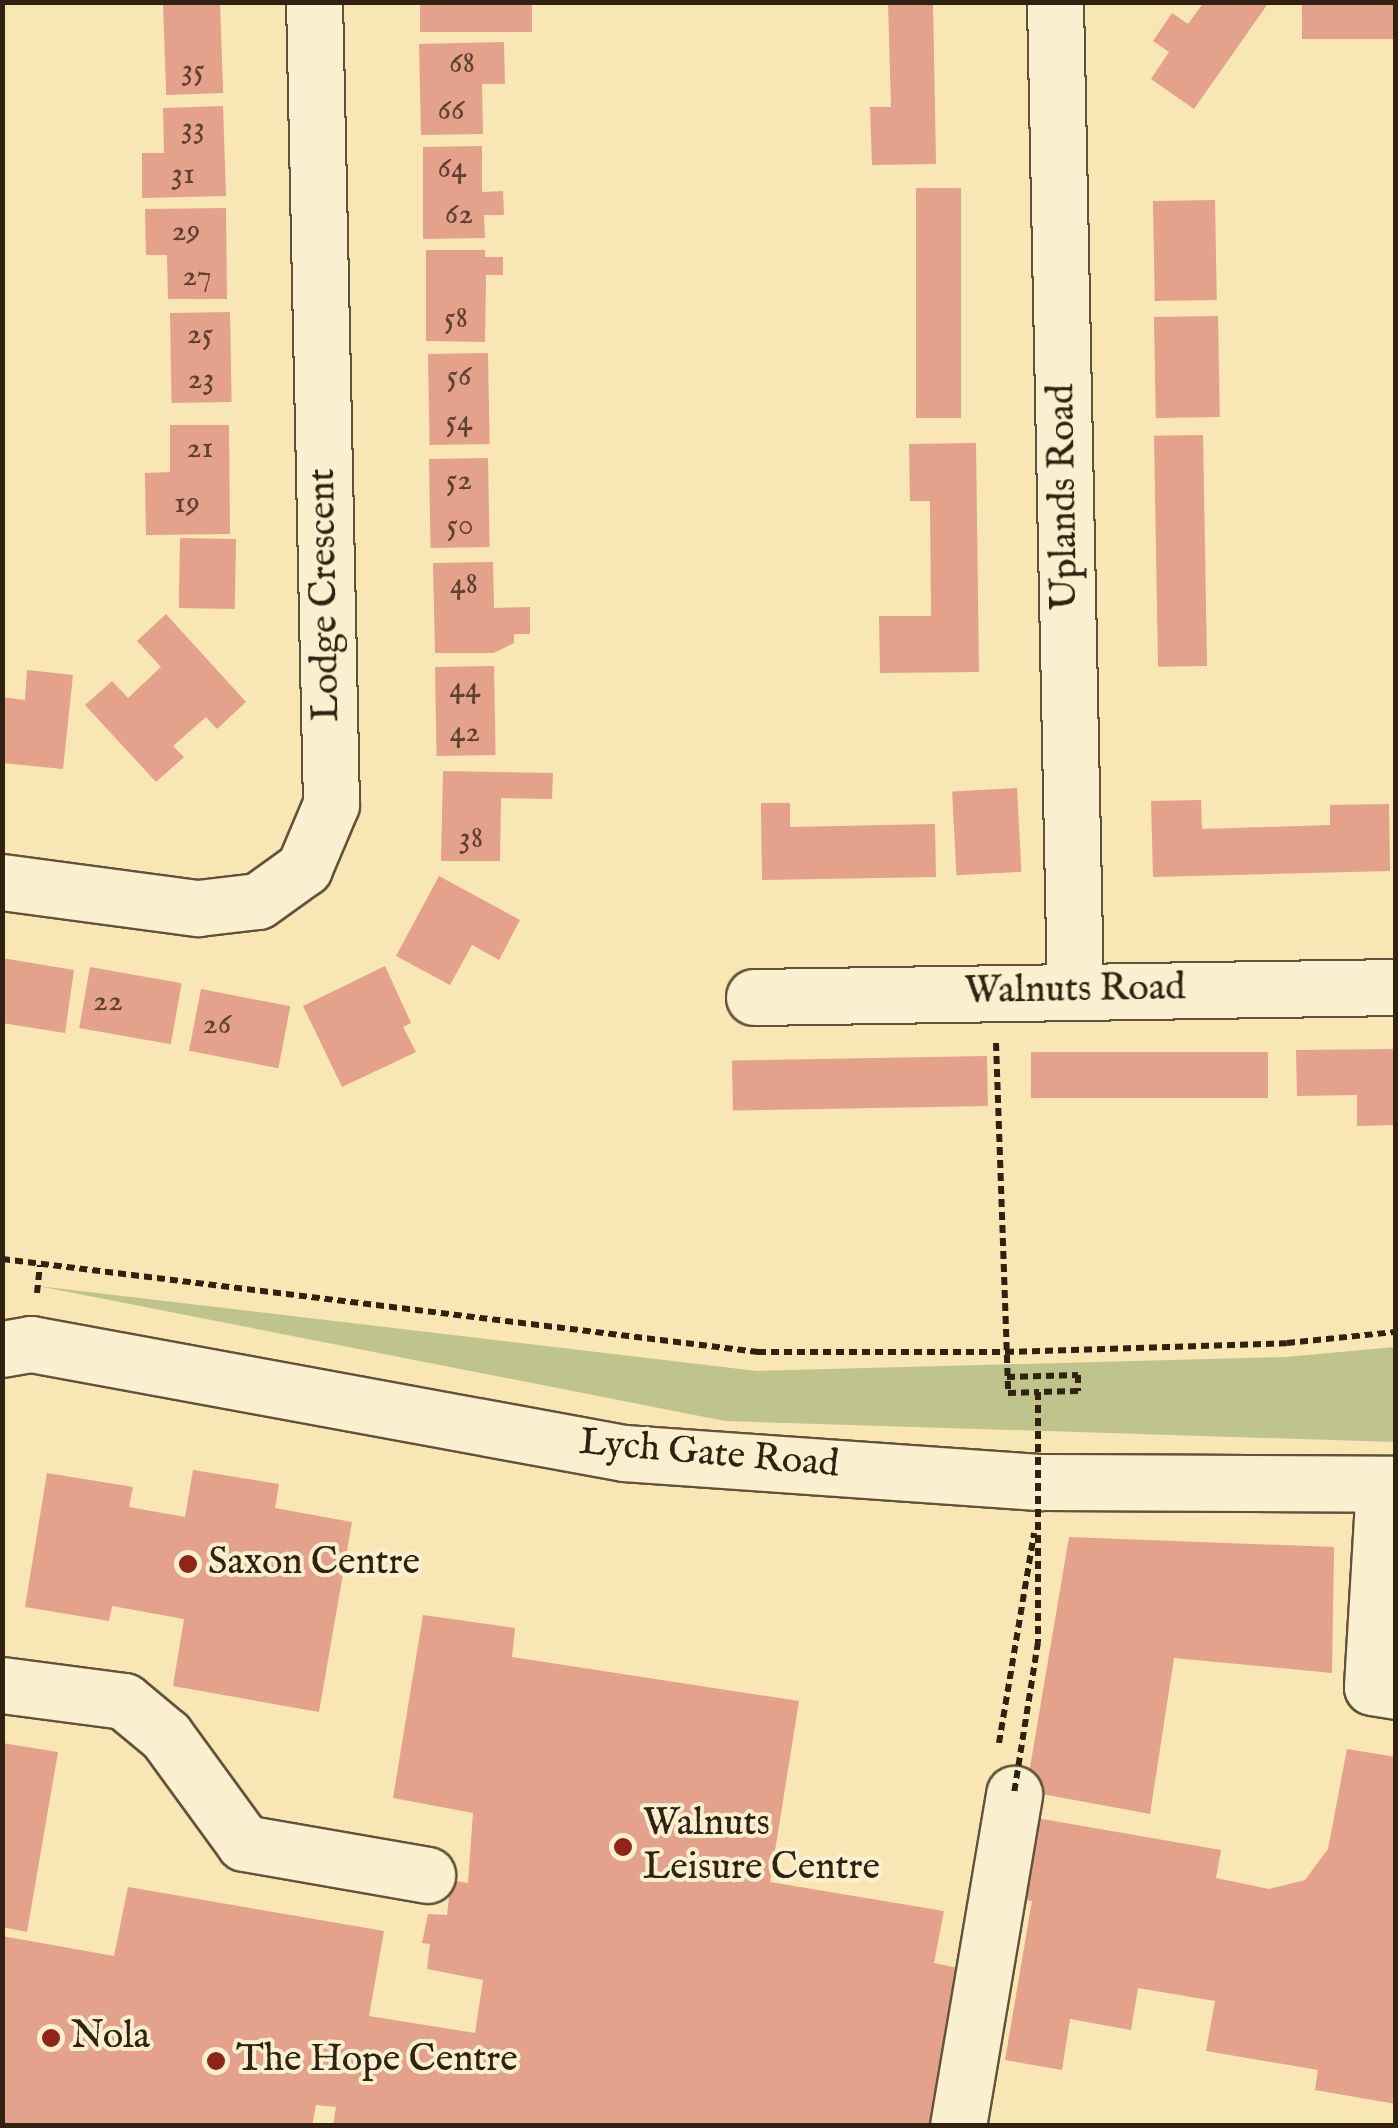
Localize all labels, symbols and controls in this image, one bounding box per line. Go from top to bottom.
house number: 68 [449,45,475,83]
house number: 35 [181,52,205,90]
house number: 66 [438,92,464,130]
house number: 33 [181,110,205,148]
house number: 64 [437,150,467,188]
house number: 31 [171,156,195,194]
house number: 62 [445,196,473,234]
house number: 29 [172,213,200,251]
house number: 27 [182,258,212,296]
house number: 58 [444,300,468,338]
house number: 25 [187,316,213,354]
house number: 56 [446,358,472,396]
house number: 23 [188,361,214,399]
street label: Uplands Road [1040,383,1090,611]
house number: 54 [445,403,473,441]
house number: 21 [187,430,213,468]
house number: 52 [446,462,472,500]
street label: Lodge Crescent [301,468,351,722]
house number: 19 [174,485,200,523]
house number: 50 [446,507,474,545]
house number: 48 [450,566,478,604]
house number: 44 [449,670,481,708]
house number: 42 [450,714,480,752]
house number: 38 [459,820,483,858]
street label: Walnuts Road [964,966,1186,1016]
house number: 22 [93,983,123,1021]
house number: 26 [203,1006,231,1044]
street label: Lych Gate Road [577,1421,841,1489]
place label: Saxon Centre [208,1541,420,1587]
marker: Saxon Centre [177,1553,199,1575]
place label: Walnuts Leisure Centre [643,1802,880,1892]
marker: Walnuts Leisure Centre [612,1836,634,1858]
place label: Nola [71,2015,150,2061]
marker: Nola [40,2027,62,2049]
place label: The Hope Centre [236,2038,518,2084]
marker: The Hope Centre [205,2050,227,2072]

